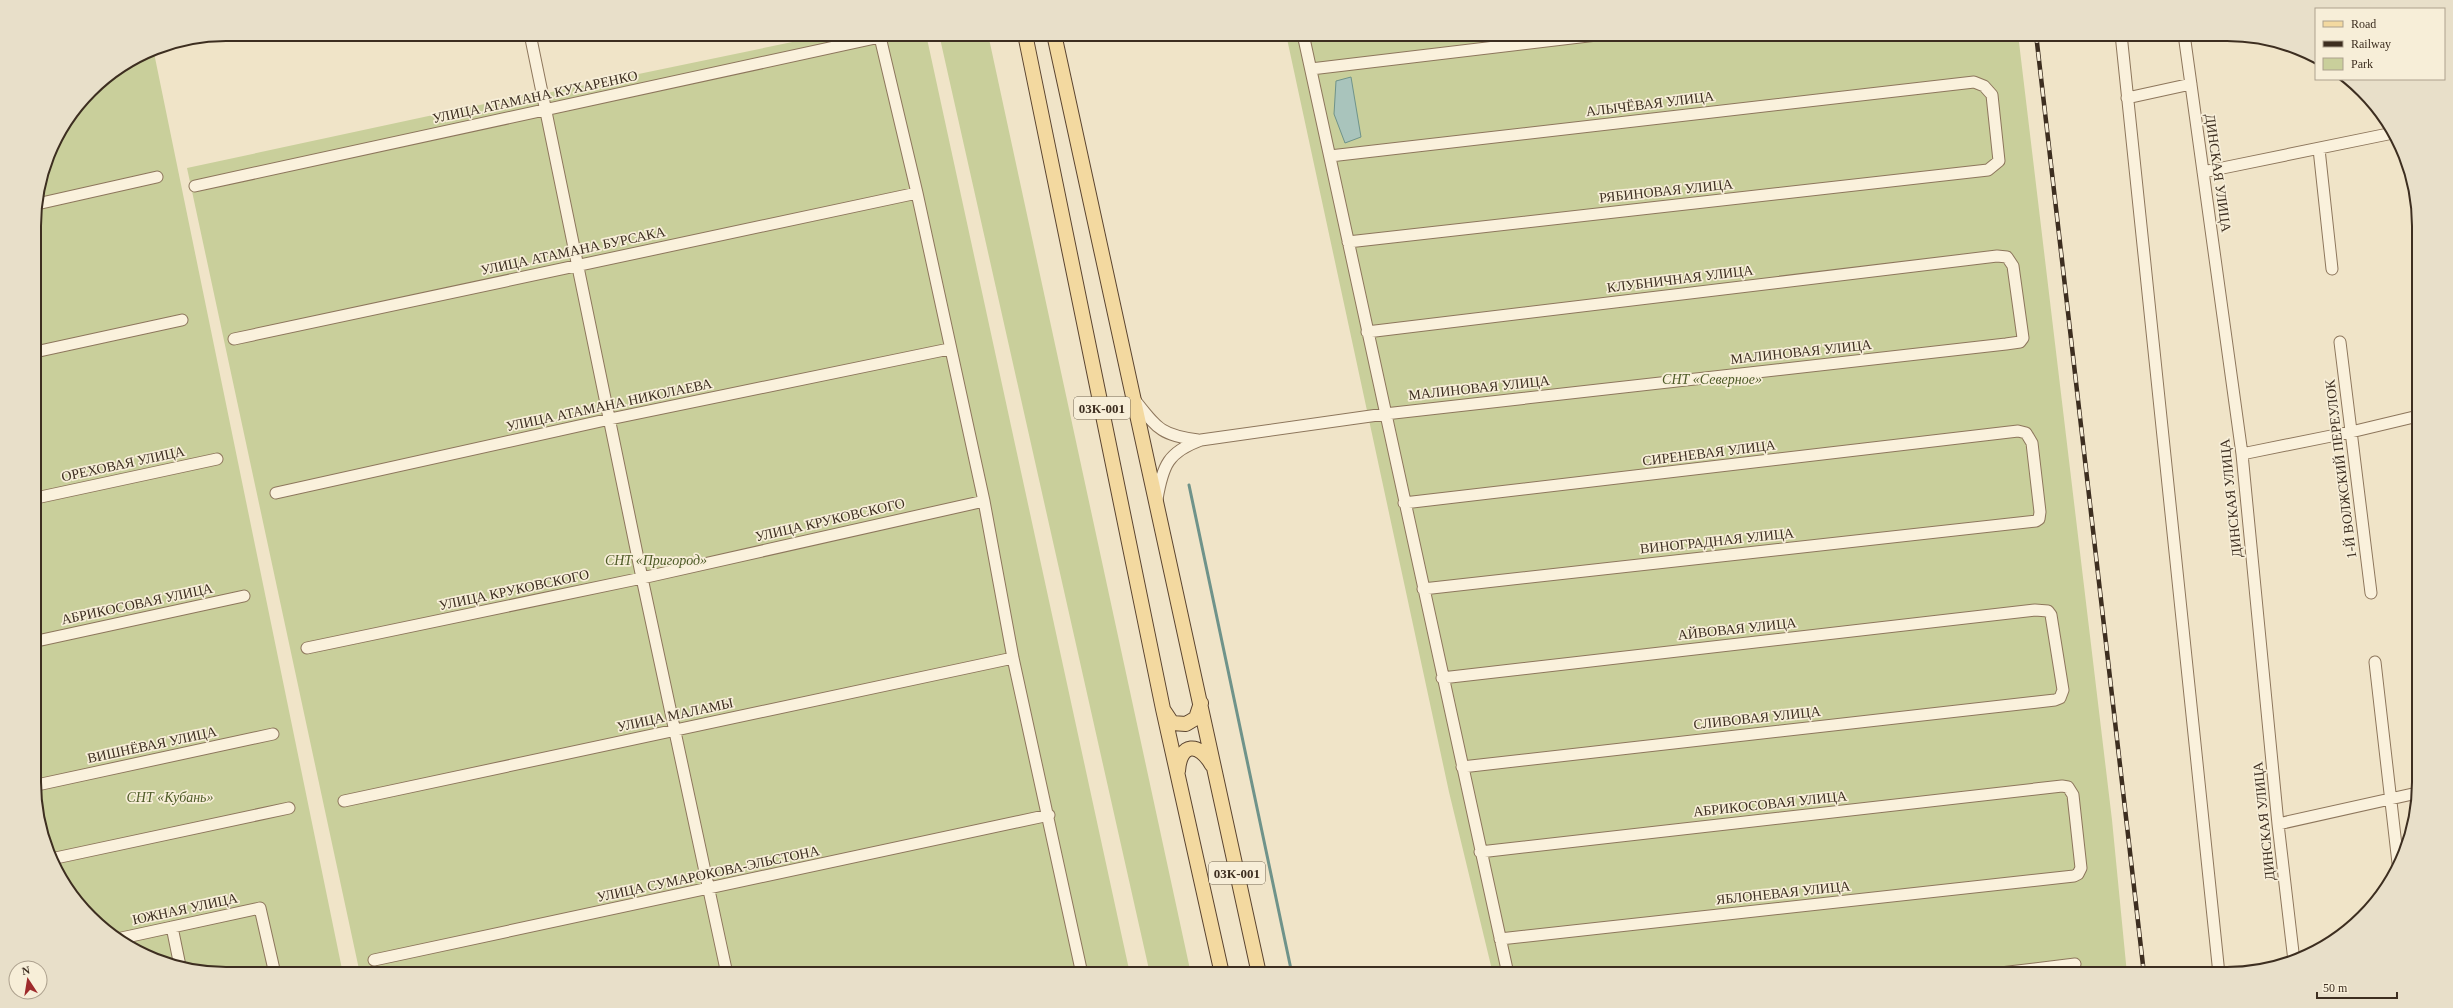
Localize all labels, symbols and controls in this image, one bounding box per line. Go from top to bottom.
legend [2315,8,2445,80]
text: Road [2351,17,2376,31]
text: Railway [2351,37,2391,51]
text: Park [2351,57,2373,71]
street label: УЛИЦА АТАМАНА КУХАРЕНКО [431,68,639,126]
street label: АЛЫЧЁВАЯ УЛИЦА [1585,88,1716,119]
street label: ДИНСКАЯ УЛИЦА [2202,113,2234,234]
street label: РЯБИНОВАЯ УЛИЦА [1598,176,1734,205]
street label: УЛИЦА АТАМАНА БУРСАКА [479,224,668,278]
street label: КЛУБНИЧНАЯ УЛИЦА [1606,262,1755,295]
street label: МАЛИНОВАЯ УЛИЦА [1730,337,1873,367]
park label: СНТ «Северное» [1662,372,1762,387]
street label: МАЛИНОВАЯ УЛИЦА [1408,373,1551,403]
street label: УЛИЦА АТАМАНА НИКОЛАЕВА [505,376,714,434]
street label: 1-Й ВОЛЖСКИЙ ПЕРЕУЛОК [2321,378,2359,560]
road number: 03К-001 [1074,397,1130,419]
street label: СИРЕНЕВАЯ УЛИЦА [1642,437,1777,469]
street label: ДИНСКАЯ УЛИЦА [2217,437,2245,558]
street label: ОРЕХОВАЯ УЛИЦА [60,443,187,484]
street label: УЛИЦА КРУКОВСКОГО [754,495,906,545]
street label: ВИНОГРАДНАЯ УЛИЦА [1639,525,1796,557]
park label: СНТ «Пригород» [605,553,707,568]
street label: УЛИЦА КРУКОВСКОГО [438,567,590,613]
street label: АБРИКОСОВАЯ УЛИЦА [60,580,215,627]
street label: АЙВОВАЯ УЛИЦА [1677,614,1798,643]
street label: УЛИЦА МАЛАМЫ [615,695,735,735]
street label: СЛИВОВАЯ УЛИЦА [1693,704,1822,732]
street label: ВИШНЁВАЯ УЛИЦА [86,723,219,766]
street label: ДИНСКАЯ УЛИЦА [2250,760,2278,881]
street label: АБРИКОСОВАЯ УЛИЦА [1692,788,1848,820]
park label: СНТ «Кубань» [126,790,214,805]
street label: УЛИЦА СУМАРОКОВА-ЭЛЬСТОНА [595,843,822,905]
road number: 03К-001 [1209,862,1265,884]
street label: ЯБЛОНЕВАЯ УЛИЦА [1715,878,1852,908]
street label: ЮЖНАЯ УЛИЦА [131,890,240,927]
north arrow [8,960,48,1000]
text: N [21,964,31,977]
scale bar [2317,974,2397,1000]
text: 50 m [2323,981,2348,995]

